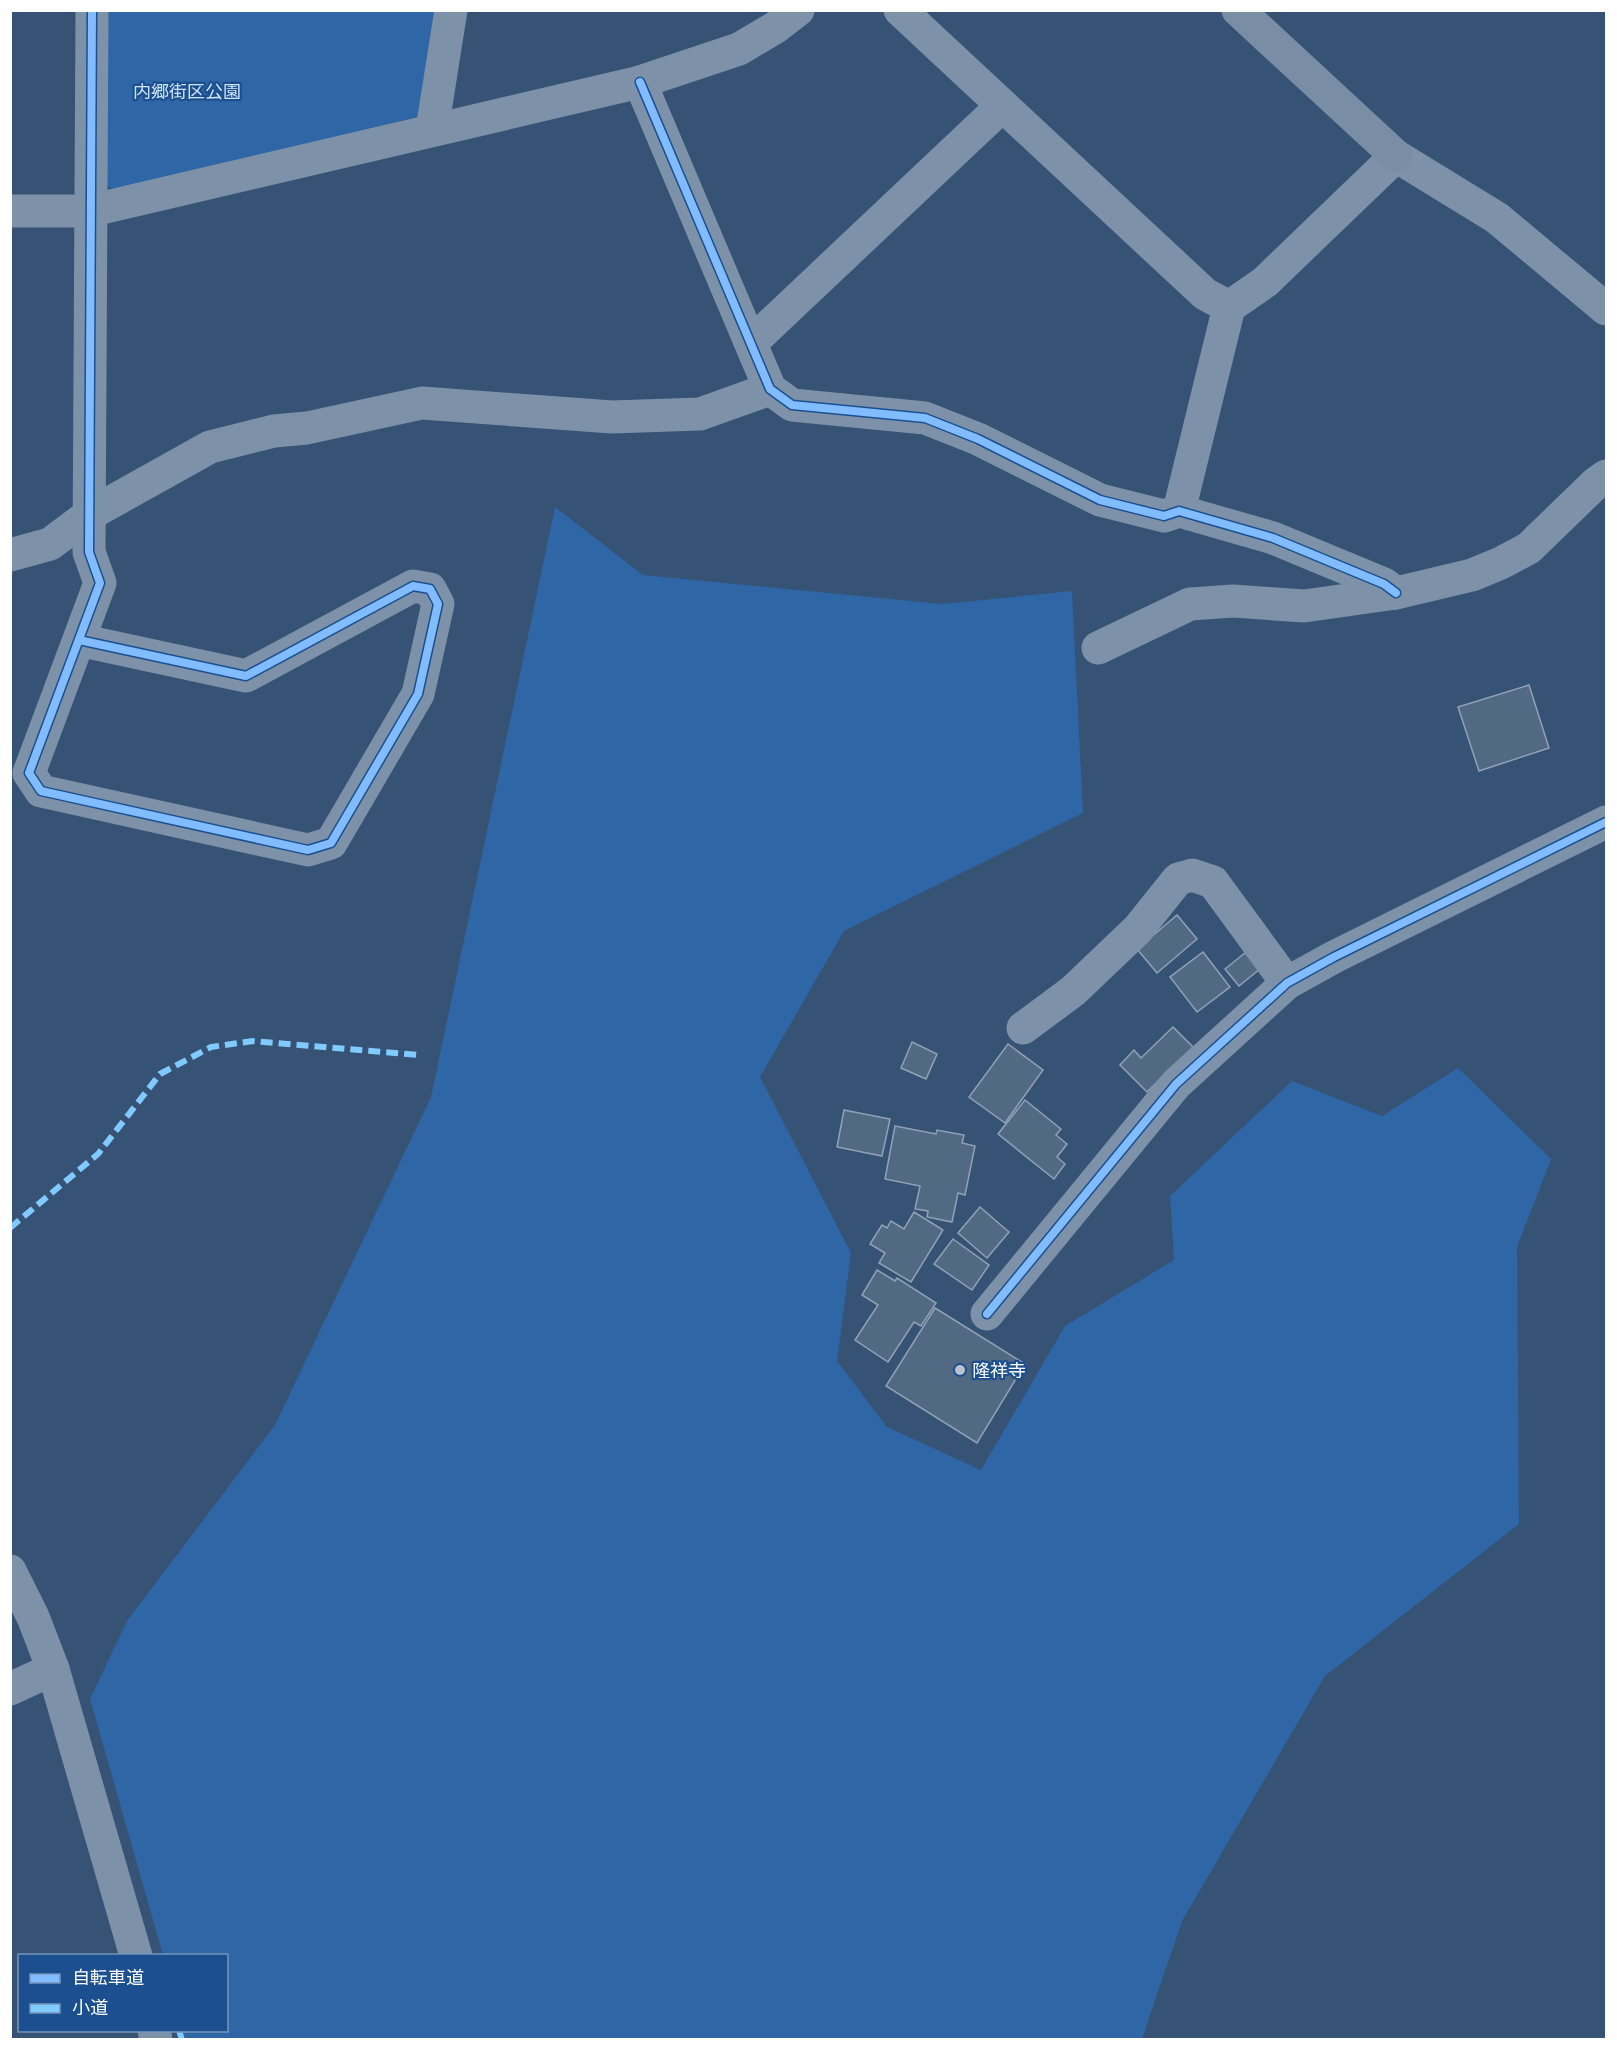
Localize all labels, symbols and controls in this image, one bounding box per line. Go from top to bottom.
park label: 内郷街区公園 [133,79,241,103]
place label: 隆祥寺 [972,1358,1026,1382]
marker: 隆祥寺 [953,1363,967,1377]
legend [18,1954,228,2032]
text: 自転車道 [72,1965,144,1989]
text: 小道 [72,1995,108,2019]

